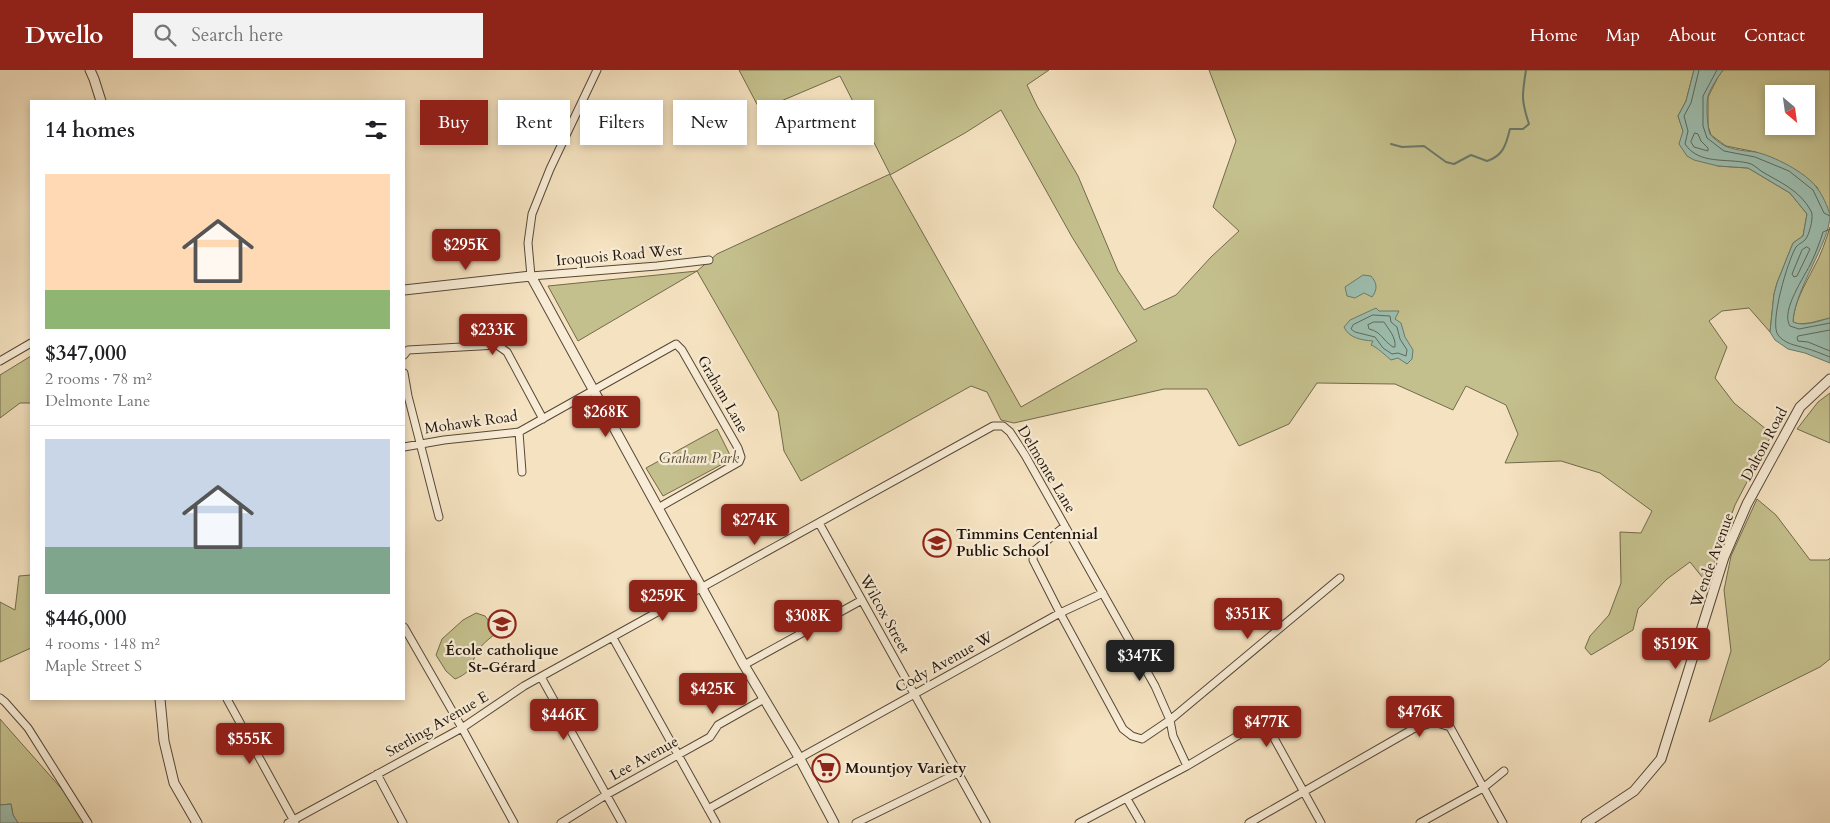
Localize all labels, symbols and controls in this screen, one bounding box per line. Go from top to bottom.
search box [133,13,483,58]
text: Dwello [25,19,103,52]
icon: search [151,21,179,49]
text: Search here [191,22,283,48]
text: Home [1530,23,1578,48]
text: Map [1606,23,1640,48]
text: About [1668,23,1716,48]
text: Contact [1744,23,1805,48]
north arrow [1765,85,1815,135]
map controls [1765,85,1815,135]
chip: Buy [420,100,488,145]
chip: Rent [498,100,570,145]
chip: Filters [580,100,663,145]
chip: New [673,100,747,145]
chip: Apartment [757,100,874,145]
text: 14 homes [45,116,135,145]
icon: filters [362,116,390,144]
icon: home [173,206,263,296]
pin: $295K [431,228,501,271]
text: $295K [443,234,489,256]
street label: Iroquois Road West [555,240,683,270]
pin: $233K [458,314,528,356]
text: $233K [470,319,516,341]
text: $347,000 [45,339,126,368]
street label: Graham Lane [693,352,753,436]
text: 2 rooms · 78 m² [45,368,152,390]
text: Delmonte Lane [45,390,150,412]
pin: $268K [571,396,641,438]
text: $268K [583,401,629,423]
street label: Dalton Road [1736,404,1792,484]
street label: Mohawk Road [423,406,519,438]
street label: Delmonte Lane [1013,422,1081,517]
park label: Graham Park [659,448,740,468]
icon: home [173,472,263,562]
pin: $274K [720,504,790,546]
text: $274K [732,509,778,531]
street label: Wende Avenue [1685,510,1738,611]
place label: Timmins Centennial Public School [956,524,1099,561]
school or university icon: Timmins Centennial Public School [922,528,952,558]
street label: Wilcox Street [855,570,915,657]
pin: $259K [628,580,698,622]
text: $259K [640,585,686,607]
pin: $351K [1213,598,1283,640]
pin: $308K [773,600,843,642]
text: $351K [1225,603,1271,625]
text: $446,000 [45,604,126,633]
text: $308K [785,605,831,627]
school or university icon: École catholique St-Gérard [487,609,517,639]
street label: Cody Avenue W [892,627,997,697]
pin: $519K [1641,628,1711,670]
text: 4 rooms · 148 m² [45,633,160,655]
text: $519K [1653,633,1699,655]
place label: École catholique St-Gérard [445,640,559,677]
pin: $347K [1105,640,1175,682]
text: $347K [1117,645,1163,667]
text: Maple Street S [45,655,142,677]
pin: $425K [678,672,748,715]
text: $425K [690,678,736,700]
street label: Sterling Avenue E [382,686,492,762]
pin: $476K [1385,696,1455,738]
pin: $446K [529,698,599,741]
text: $476K [1397,701,1443,723]
text: $446K [541,704,587,726]
pin: $477K [1232,706,1302,748]
text: $477K [1244,711,1290,733]
pin: $555K [215,722,285,765]
text: $555K [227,728,273,750]
street label: Lee Avenue [606,731,682,785]
supermarket icon: Mountjoy Variety [811,753,841,783]
place label: Mountjoy Variety [845,758,967,778]

